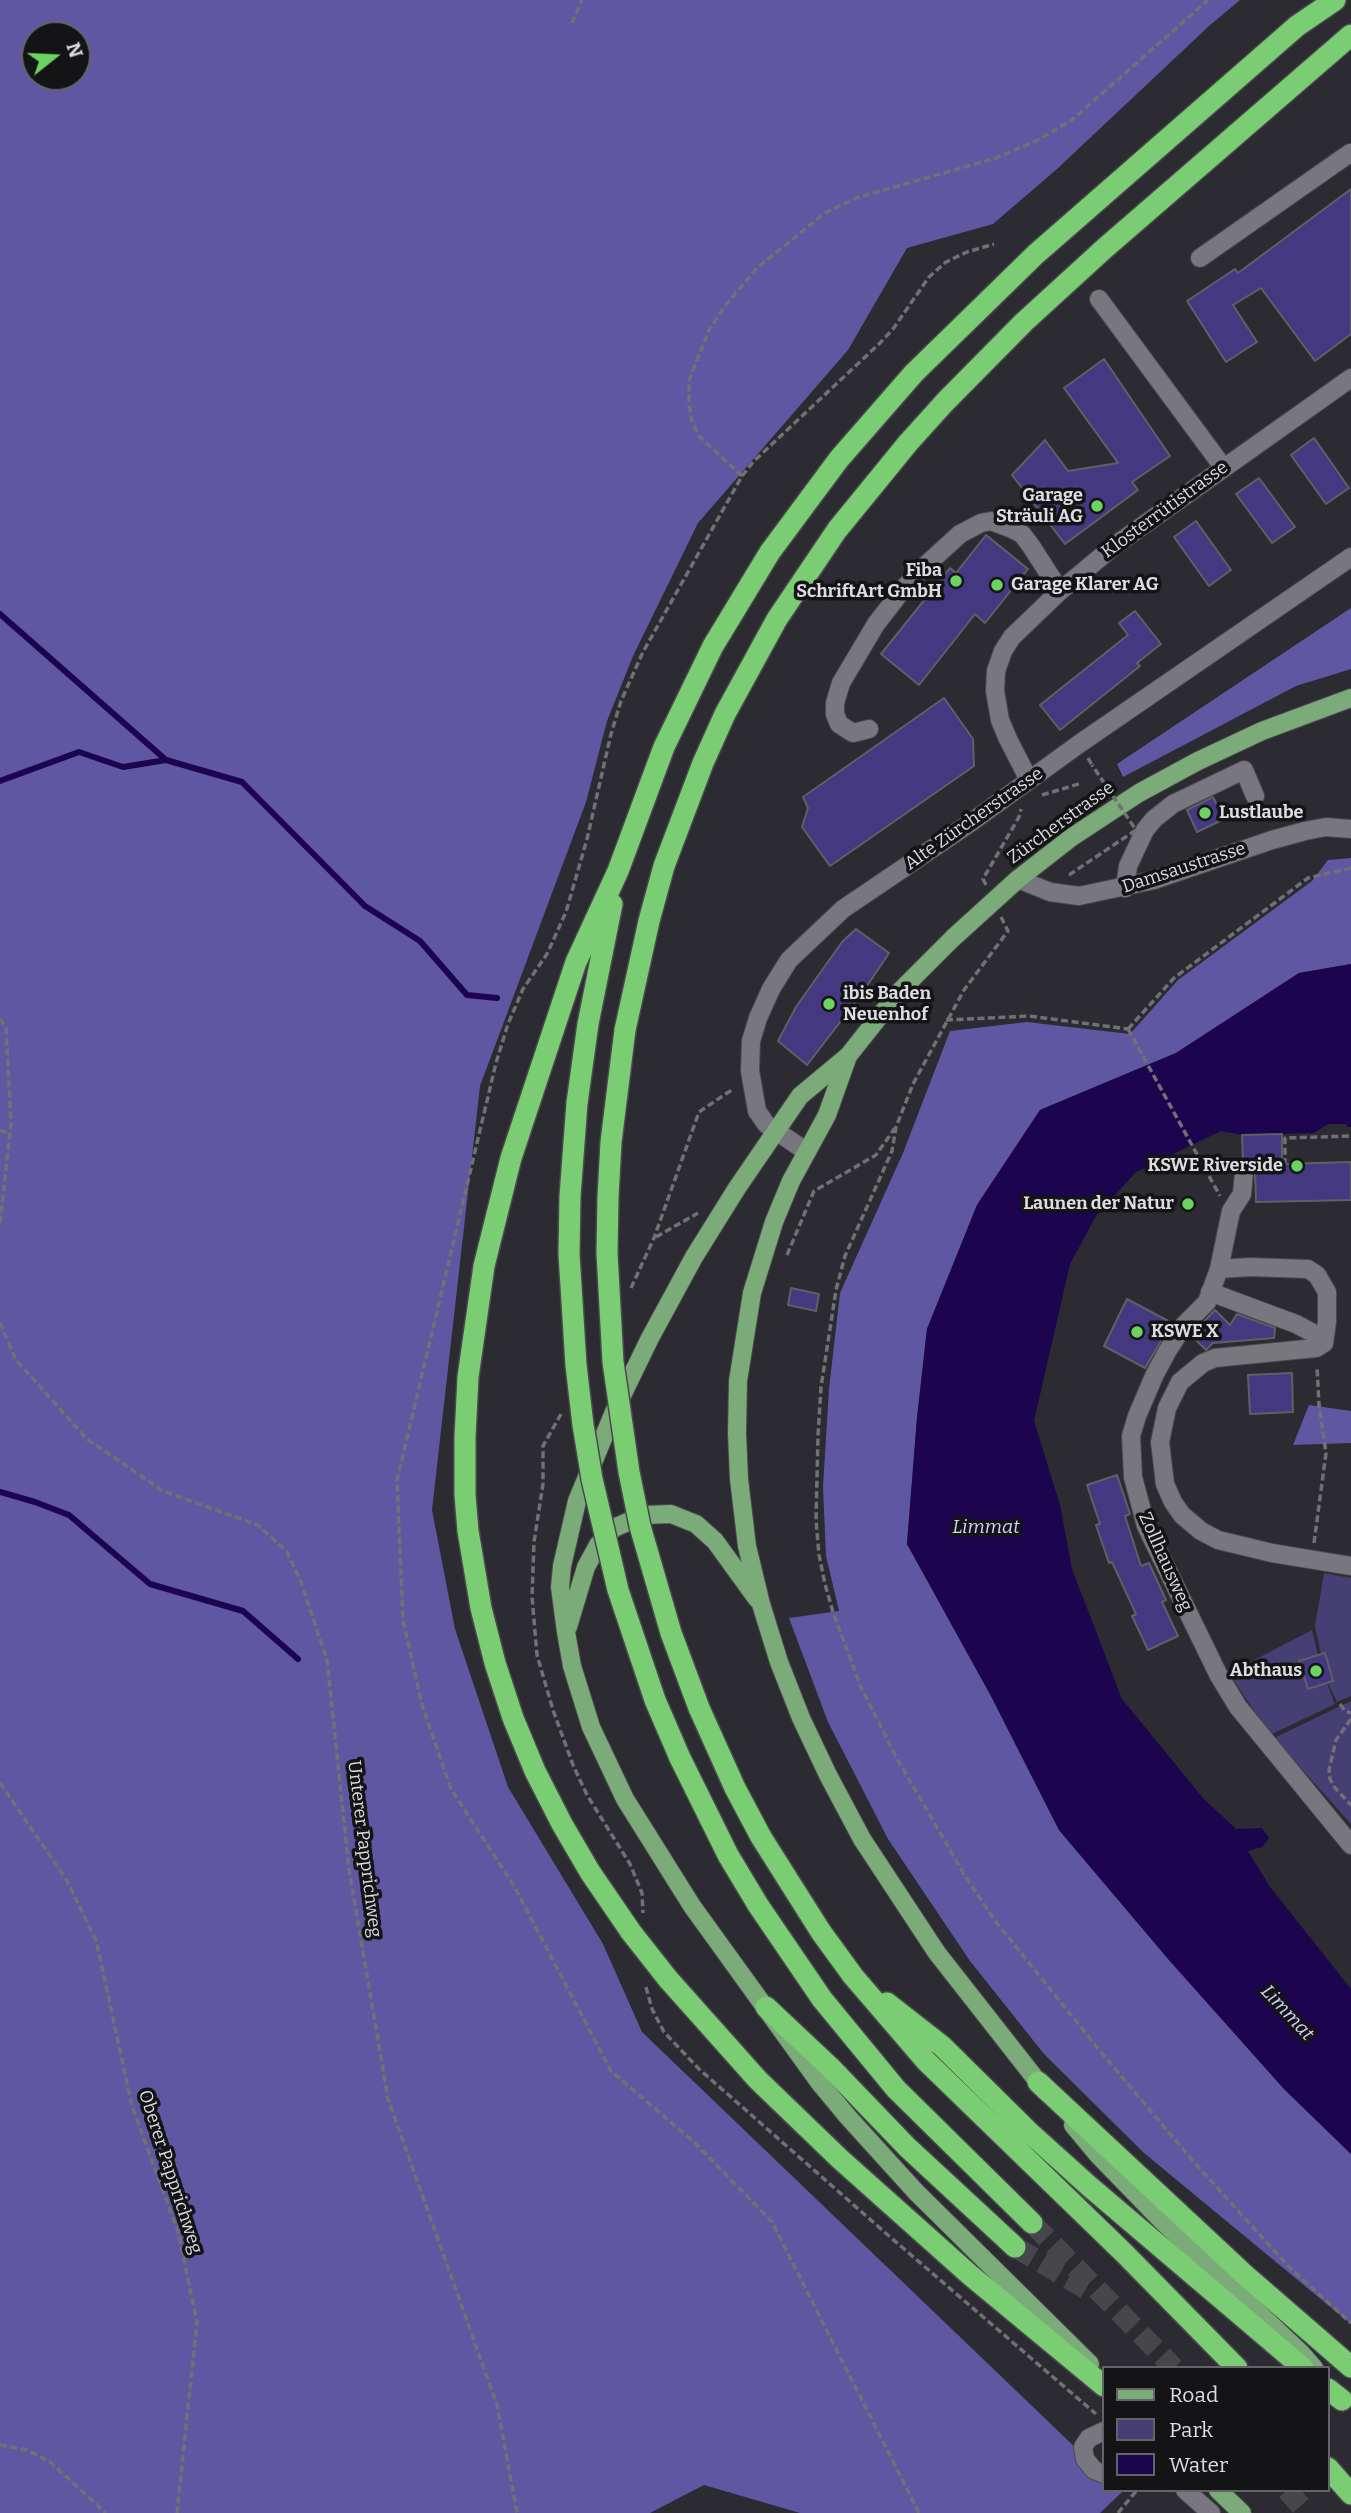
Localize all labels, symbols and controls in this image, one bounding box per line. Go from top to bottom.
north arrow [21,21,91,91]
text: N [61,39,88,60]
street label: Klosterrütistrasse [1098,457,1232,563]
place label: Garage Sträuli AG [996,485,1083,528]
marker: Garage Sträuli AG [1089,498,1105,514]
place label: Fiba SchriftArt GmbH [796,560,942,602]
marker: Fiba SchriftArt GmbH [948,573,964,589]
place label: Garage Klarer AG [1011,574,1159,596]
marker: Garage Klarer AG [989,577,1005,593]
street label: Alte Zürcherstrasse [901,763,1047,875]
street label: Zürcherstrasse [1003,777,1119,869]
place label: Lustlaube [1219,802,1303,824]
marker: Lustlaube [1197,805,1213,821]
street label: Damsaustrasse [1120,838,1248,898]
place label: ibis Baden Neuenhof [843,983,931,1026]
marker: ibis Baden Neuenhof [821,996,837,1012]
place label: KSWE Riverside [1148,1155,1283,1177]
marker: KSWE Riverside [1289,1158,1305,1174]
place label: Launen der Natur [1023,1193,1174,1215]
marker: Launen der Natur [1180,1196,1196,1212]
place label: KSWE X [1151,1321,1219,1343]
marker: KSWE X [1129,1324,1145,1340]
street label: Zollhausweg [1134,1509,1196,1615]
water label: Limmat [952,1517,1020,1539]
place label: Abthaus [1230,1660,1302,1682]
marker: Abthaus [1308,1663,1324,1679]
street label: Unterer Papprichweg [342,1759,386,1939]
water label: Limmat [1256,1981,1318,2045]
street label: Oberer Papprichweg [133,2087,207,2257]
legend [1102,2366,1330,2492]
text: Road [1169,2382,1218,2408]
text: Park [1169,2417,1213,2443]
text: Water [1169,2452,1228,2478]

